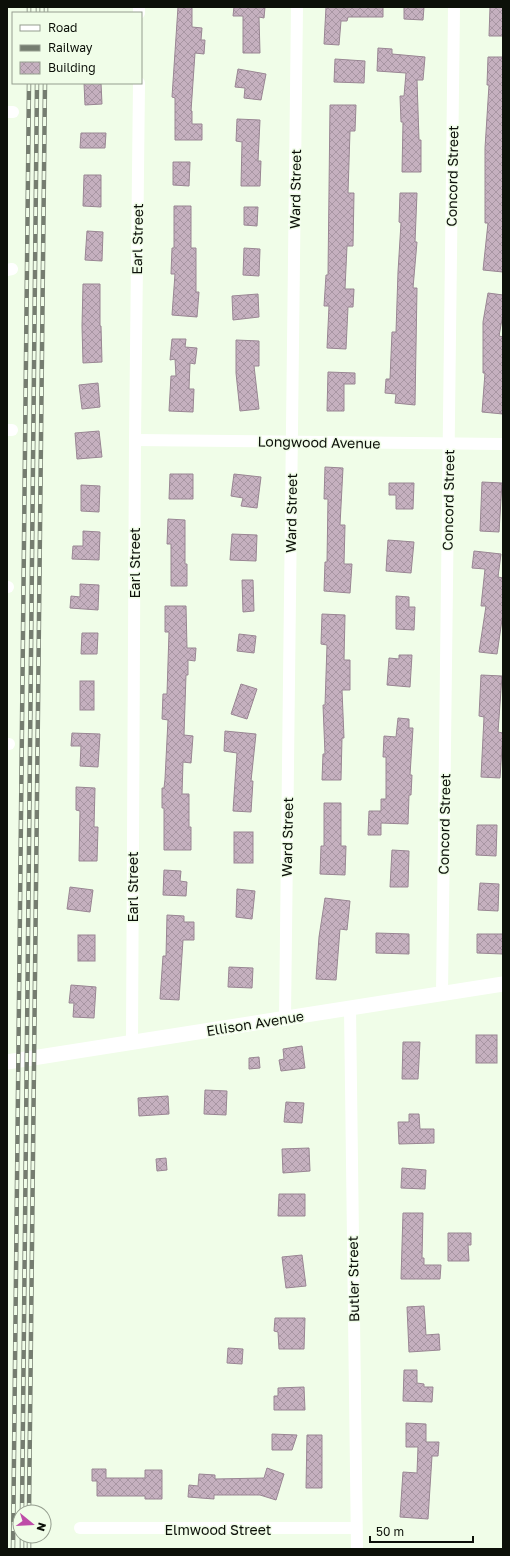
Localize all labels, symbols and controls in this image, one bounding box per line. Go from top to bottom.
legend [12,12,142,84]
text: Road [48,20,77,35]
text: Railway [48,40,93,55]
text: Building [48,60,96,75]
street label: Concord Street [443,125,461,227]
street label: Ward Street [286,149,304,229]
street label: Earl Street [128,203,146,275]
street label: Longwood Avenue [257,432,381,452]
street label: Concord Street [439,449,457,551]
street label: Ward Street [282,473,300,553]
street label: Earl Street [126,527,143,599]
street label: Concord Street [435,773,453,875]
street label: Ward Street [278,797,296,877]
street label: Earl Street [124,851,141,923]
street label: Ellison Avenue [205,1007,305,1039]
street label: Butler Street [344,1236,362,1322]
north arrow [12,1504,52,1544]
scale bar [370,1518,473,1544]
text: N [35,1521,49,1533]
street label: Elmwood Street [165,1521,271,1538]
text: 50 m [376,1524,404,1539]

